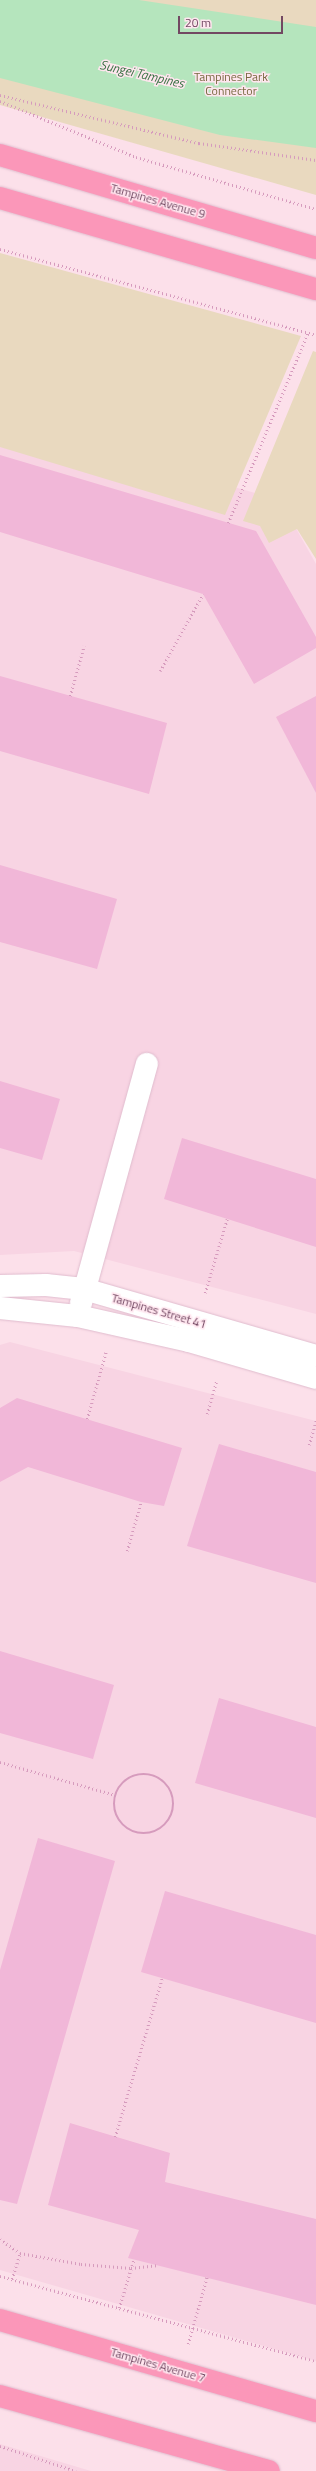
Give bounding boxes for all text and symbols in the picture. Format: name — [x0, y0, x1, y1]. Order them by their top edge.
scale bar — [180, 8, 285, 34]
text: 20 m — [185, 13, 211, 32]
water label: Sungei Tampines — [98, 57, 186, 91]
park label: Tampines Park Connector — [194, 70, 268, 98]
street label: Tampines Avenue 9 — [109, 181, 207, 221]
street label: Tampines Street 41 — [110, 1291, 208, 1331]
street label: Tampines Avenue 7 — [109, 2345, 207, 2385]

